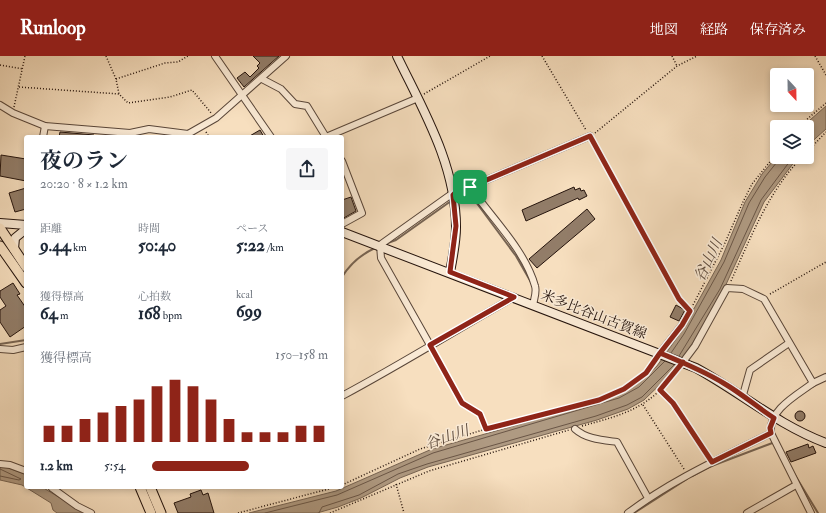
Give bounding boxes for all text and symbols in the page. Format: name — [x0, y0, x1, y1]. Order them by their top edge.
text: Runloop — [20, 16, 86, 40]
text: 地図 — [650, 21, 678, 38]
text: 経路 — [700, 21, 728, 38]
text: 保存済み — [750, 21, 806, 38]
north arrow — [770, 68, 814, 112]
map controls — [770, 68, 814, 164]
button: layers — [770, 120, 814, 164]
text: 夜のラン — [40, 147, 128, 175]
button: share — [286, 148, 328, 190]
pin — [453, 170, 487, 204]
text: 20:20 · 8 × 1.2 km — [40, 176, 128, 192]
icon: arrive — [459, 176, 481, 198]
text: 距離 — [40, 222, 62, 235]
text: 時間 — [138, 222, 160, 235]
text: ペース — [236, 222, 268, 235]
water label: 谷山川 — [690, 234, 728, 285]
text: 9.44 — [40, 235, 71, 256]
text: 50:40 — [138, 235, 176, 256]
text: 5:22 — [236, 235, 265, 256]
text: km — [71, 241, 87, 254]
text: /km — [265, 241, 284, 254]
street label: 米多比谷山古賀線 — [538, 286, 649, 342]
text: kcal — [236, 288, 253, 301]
text: 獲得標高 — [40, 290, 84, 303]
text: 心拍数 — [138, 290, 171, 303]
text: 699 — [236, 301, 262, 322]
text: 64 — [40, 303, 58, 324]
text: 168 — [138, 303, 161, 324]
text: m — [58, 309, 69, 322]
text: bpm — [161, 309, 182, 322]
text: 150–158 m — [275, 347, 328, 363]
text: 獲得標高 — [40, 350, 92, 366]
water label: 谷山川 — [423, 421, 473, 454]
text: 1.2 km — [40, 458, 73, 474]
text: 5:54 — [104, 458, 125, 474]

